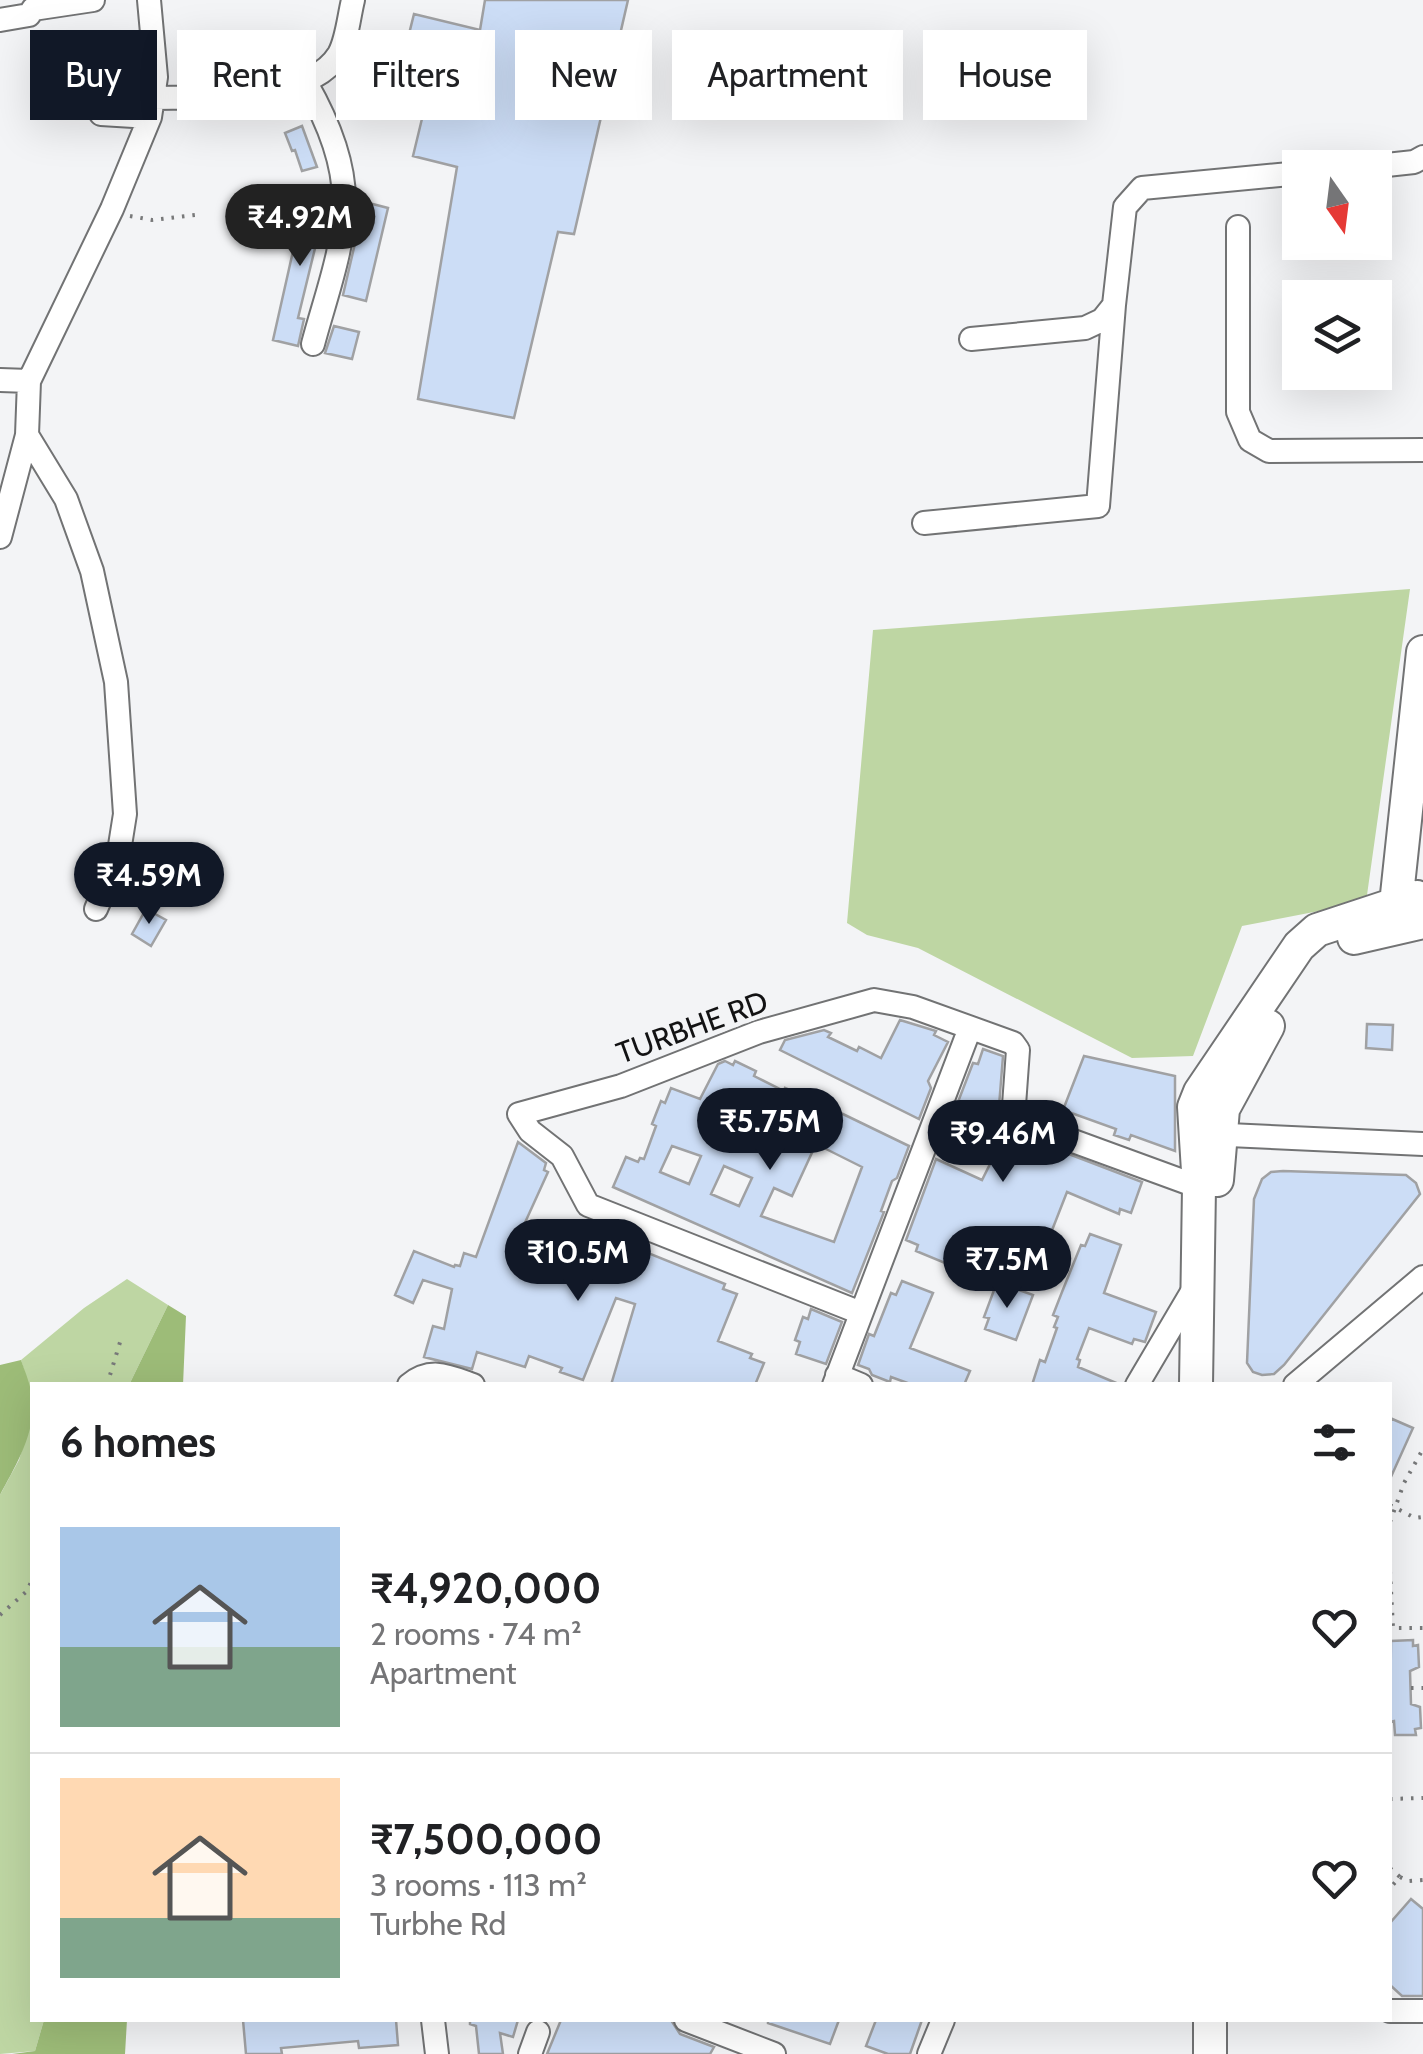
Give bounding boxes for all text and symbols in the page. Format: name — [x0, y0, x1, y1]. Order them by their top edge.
chip: Buy — [30, 30, 157, 120]
chip: Rent — [177, 30, 316, 120]
chip: Filters — [336, 30, 495, 120]
chip: New — [515, 30, 652, 120]
chip: Apartment — [672, 30, 903, 120]
chip: House — [923, 30, 1087, 120]
north arrow — [1282, 150, 1392, 260]
map controls — [1282, 150, 1392, 390]
pin: ₹4.92M — [219, 184, 381, 269]
text: ₹4.92M — [247, 197, 353, 236]
button: layers — [1282, 280, 1392, 390]
pin: ₹4.59M — [68, 842, 230, 927]
text: ₹4.59M — [96, 855, 202, 894]
street label: TURBHE RD — [611, 983, 773, 1071]
pin: ₹5.75M — [689, 1088, 851, 1173]
pin: ₹9.46M — [922, 1100, 1084, 1185]
text: ₹5.75M — [719, 1101, 821, 1140]
text: ₹9.46M — [950, 1113, 1056, 1152]
pin: ₹10.5M — [497, 1219, 659, 1304]
pin: ₹7.5M — [937, 1226, 1077, 1311]
text: ₹10.5M — [527, 1232, 629, 1271]
text: ₹7.5M — [965, 1239, 1049, 1278]
icon: filters — [1307, 1415, 1362, 1470]
text: 6 homes — [60, 1416, 216, 1468]
text: ₹4,920,000 — [370, 1562, 601, 1614]
icon: home — [140, 1567, 260, 1687]
icon: heart — [1307, 1600, 1362, 1655]
text: 2 rooms · 74 m² — [370, 1614, 582, 1653]
text: Apartment — [370, 1653, 517, 1692]
text: ₹7,500,000 — [370, 1813, 602, 1865]
icon: home — [140, 1818, 260, 1938]
icon: heart — [1307, 1851, 1362, 1906]
text: 3 rooms · 113 m² — [370, 1865, 587, 1904]
text: Turbhe Rd — [370, 1904, 506, 1943]

